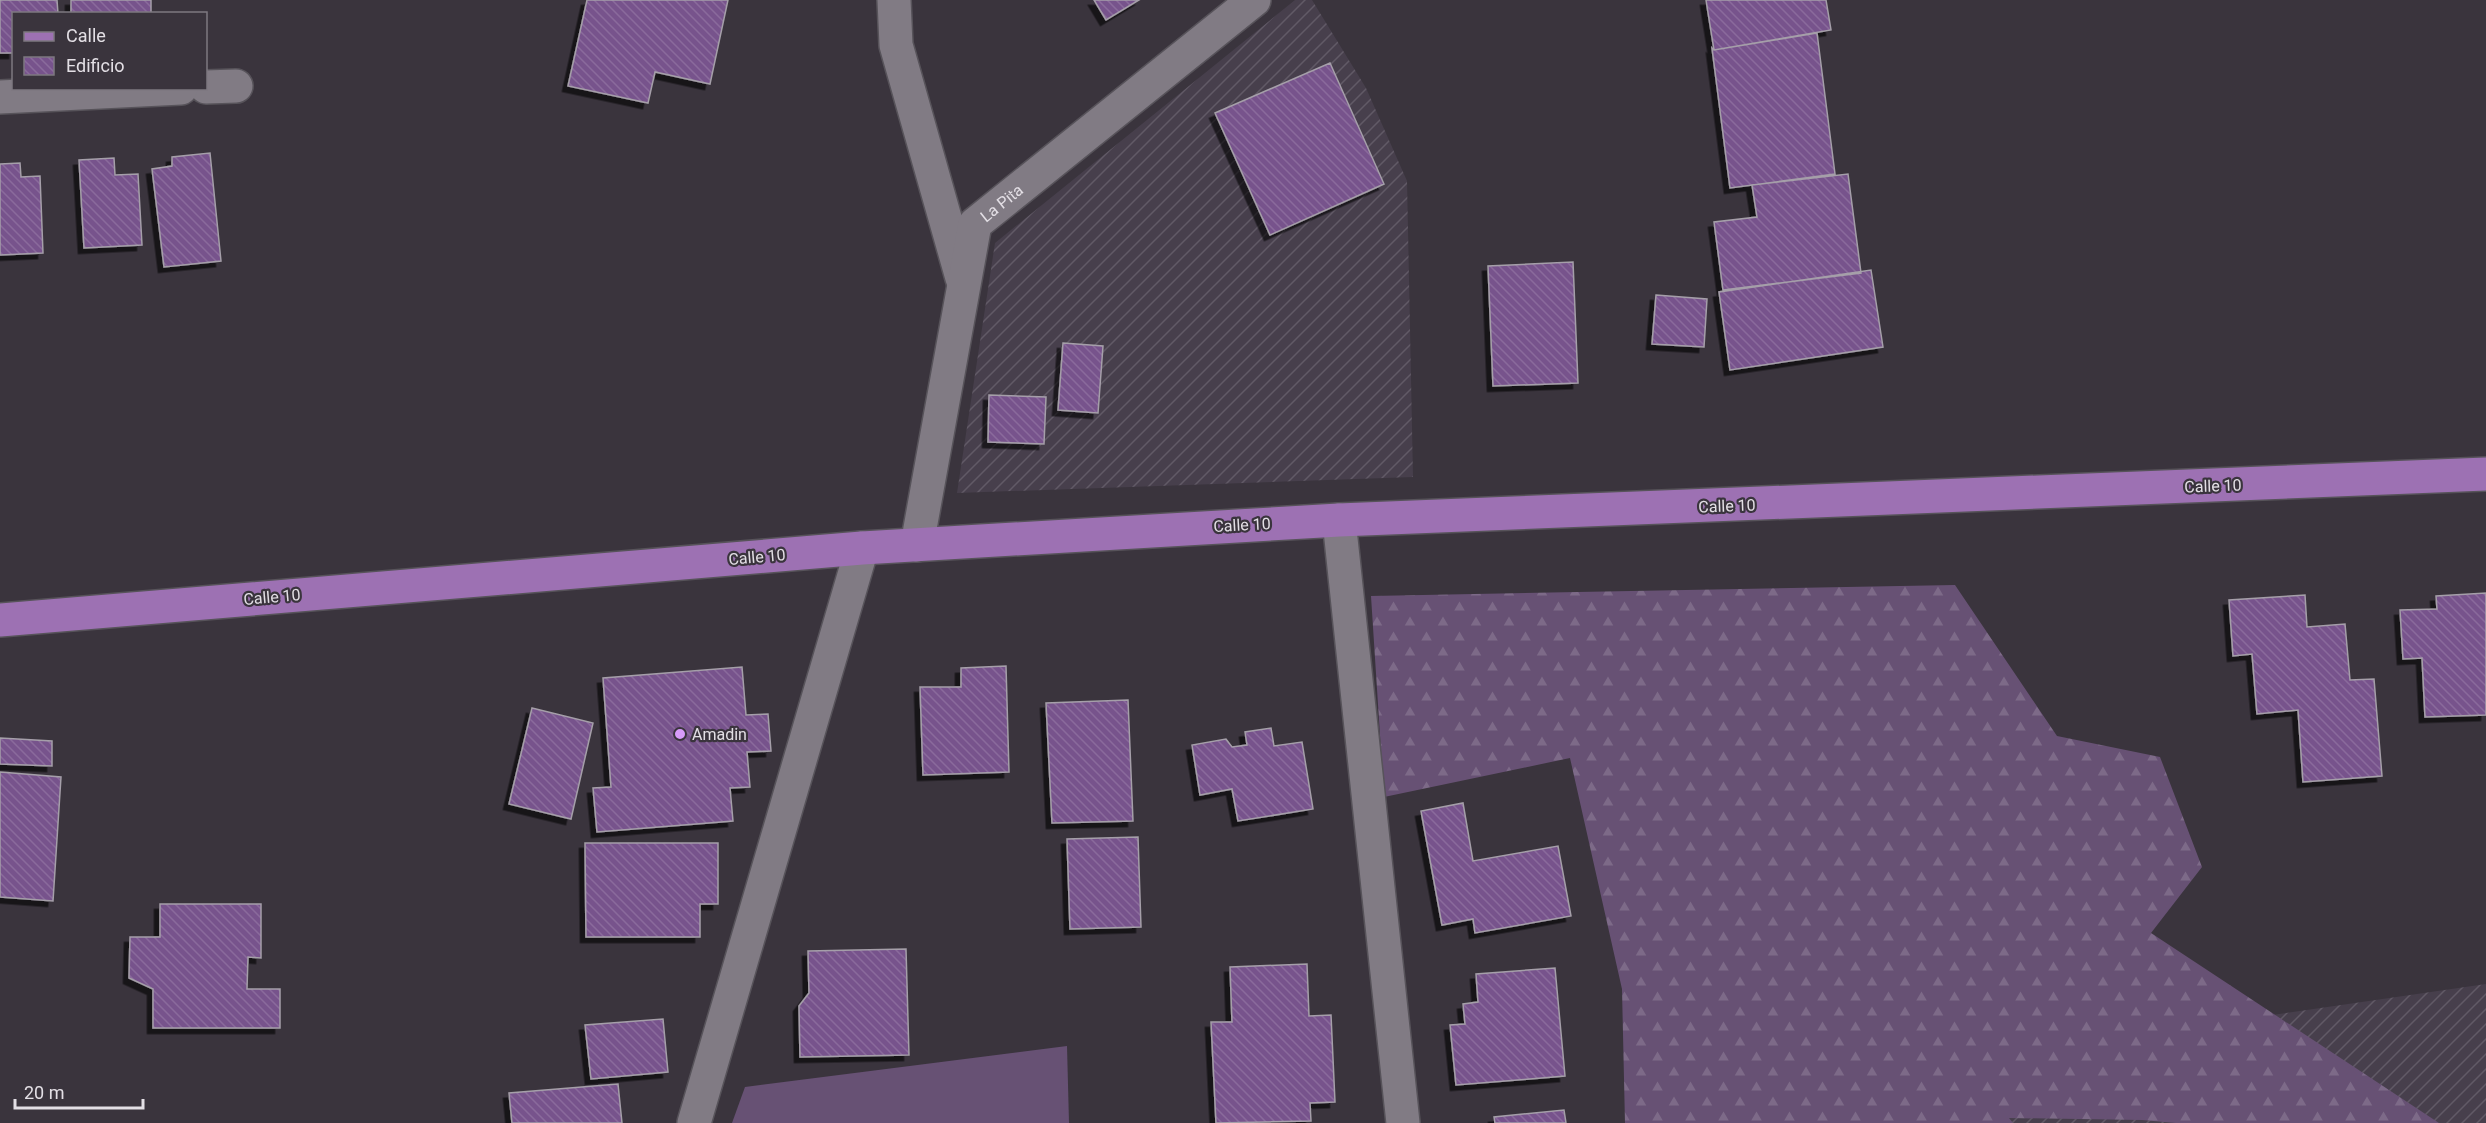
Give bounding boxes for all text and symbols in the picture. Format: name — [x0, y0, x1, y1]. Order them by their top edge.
legend — [12, 12, 207, 90]
text: Calle — [66, 25, 106, 46]
text: Edificio — [66, 55, 125, 76]
street label: La Pita — [976, 180, 1026, 226]
street label: Calle 10 — [2184, 476, 2242, 496]
street label: Calle 10 — [1698, 496, 1756, 516]
street label: Calle 10 — [1213, 514, 1271, 536]
street label: Calle 10 — [728, 545, 786, 569]
street label: Calle 10 — [243, 585, 301, 609]
place label: Amadin — [692, 725, 747, 744]
marker: Amadin — [673, 727, 687, 741]
scale bar — [15, 1072, 142, 1110]
text: 20 m — [24, 1082, 64, 1103]

